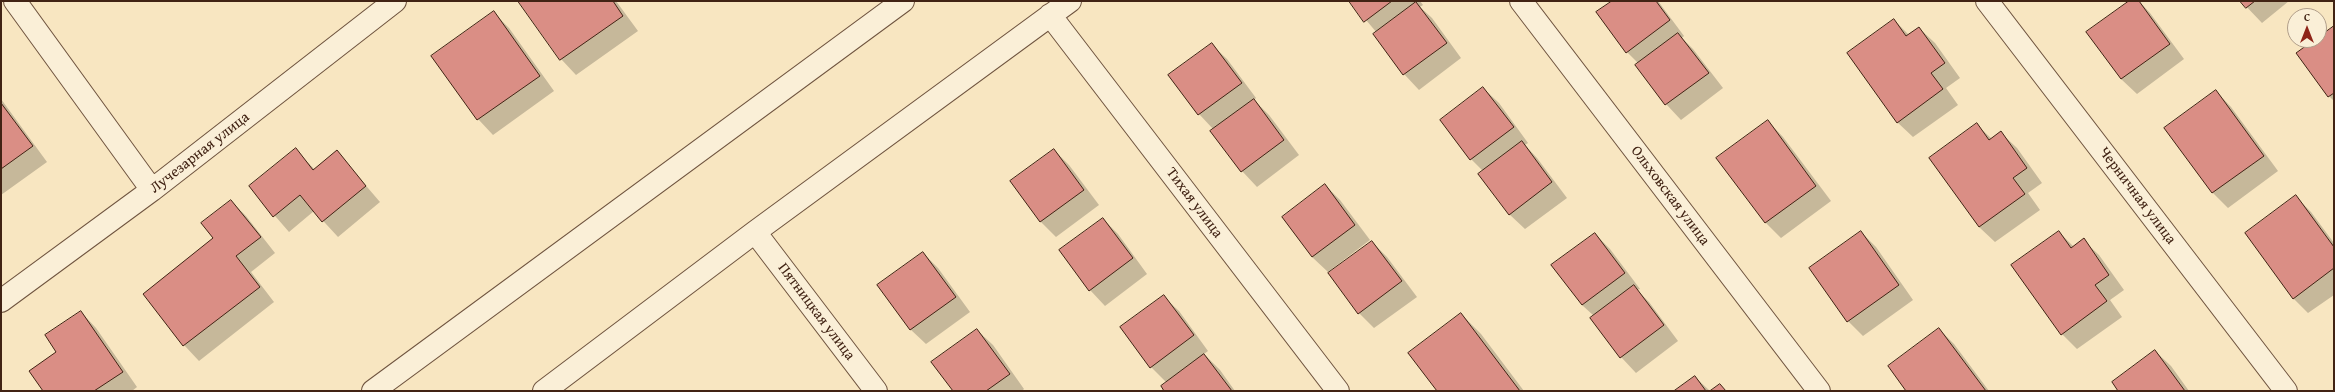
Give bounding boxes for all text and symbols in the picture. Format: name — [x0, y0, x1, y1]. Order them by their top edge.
north arrow — [2287, 8, 2327, 48]
text: С — [2304, 9, 2310, 25]
street label: Лучезарная улица — [147, 109, 253, 197]
street label: Ольховская улица — [1627, 143, 1713, 249]
street label: Черничная улица — [2095, 144, 2179, 248]
street label: Тихая улица — [1162, 164, 1226, 242]
street label: Пятницкая улица — [774, 260, 858, 364]

